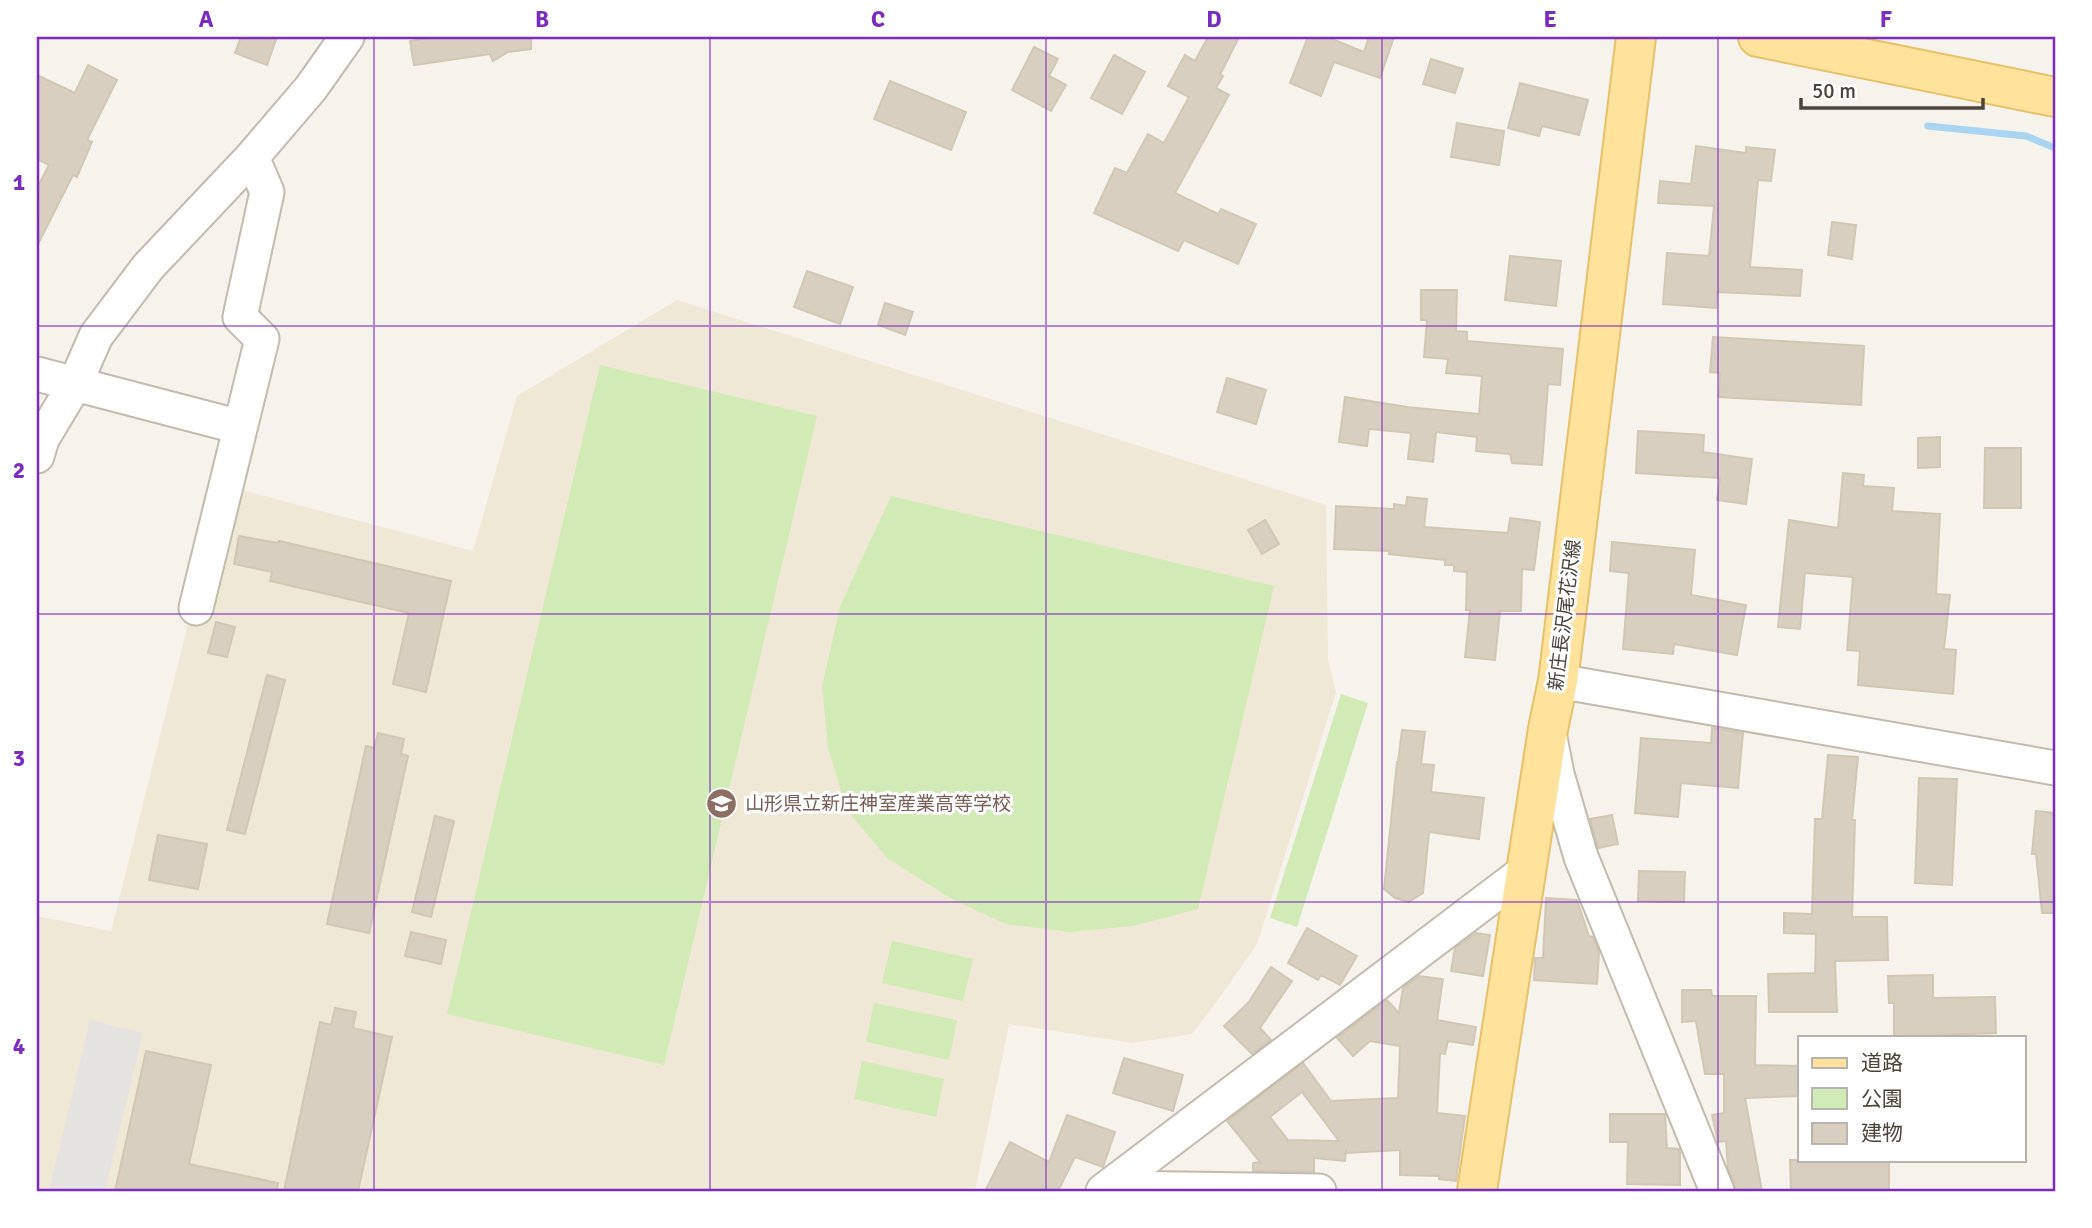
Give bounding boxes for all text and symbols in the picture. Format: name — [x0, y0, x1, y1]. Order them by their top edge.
text: A — [199, 5, 214, 34]
text: B — [535, 5, 549, 34]
text: C — [871, 5, 885, 34]
text: D — [1206, 5, 1222, 34]
text: E — [1543, 5, 1557, 34]
text: F — [1880, 5, 1892, 34]
scale bar — [1801, 66, 1983, 110]
text: 50 m — [1812, 78, 1856, 104]
text: 1 — [13, 168, 25, 197]
text: 2 — [13, 456, 25, 485]
street label: 新庄長沢尾花沢線 — [1544, 538, 1586, 692]
text: 3 — [13, 744, 25, 773]
school or university icon: 山形県立新庄神室産業高等学校 — [705, 787, 739, 821]
place label: 山形県立新庄神室産業高等学校 — [745, 792, 1011, 816]
text: 4 — [13, 1032, 25, 1061]
legend — [1798, 1036, 2025, 1162]
text: 道路 — [1861, 1050, 1903, 1076]
text: 公園 — [1861, 1086, 1903, 1112]
text: 建物 — [1861, 1120, 1903, 1146]

